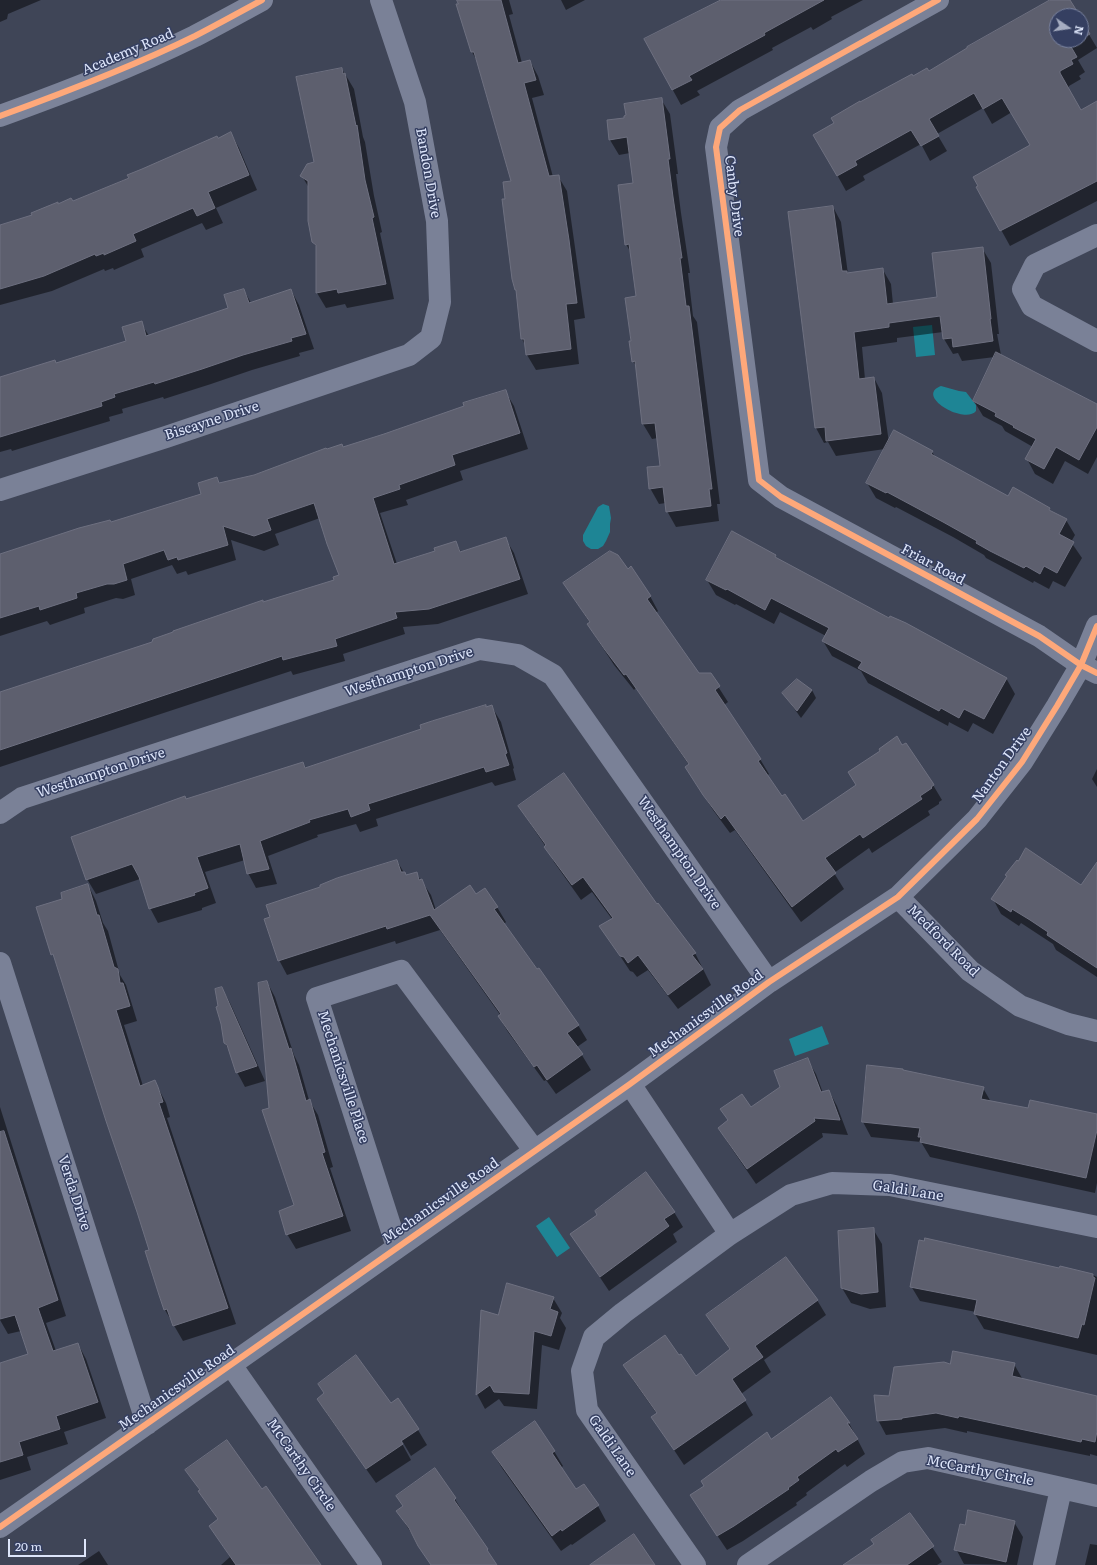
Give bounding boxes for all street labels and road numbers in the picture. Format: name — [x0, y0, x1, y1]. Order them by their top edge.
street label: Academy Road — [80, 25, 176, 79]
street label: Bandon Drive — [412, 127, 444, 219]
street label: Canby Drive — [721, 154, 747, 238]
street label: Biscayne Drive — [163, 398, 261, 444]
street label: Friar Road — [898, 541, 968, 589]
street label: Westhampton Drive — [343, 643, 475, 701]
street label: Nanton Drive — [969, 724, 1035, 806]
street label: Westhampton Drive — [35, 744, 167, 802]
street label: Westhampton Drive — [634, 793, 724, 913]
street label: Medford Road — [904, 902, 982, 980]
street label: Mechanicsville Road — [645, 967, 767, 1061]
street label: Mechanicsville Place — [314, 1008, 372, 1146]
street label: Verda Drive — [54, 1153, 94, 1233]
street label: Mechanicsville Road — [380, 1155, 502, 1247]
street label: Galdi Lane — [871, 1177, 945, 1205]
street label: Mechanicsville Road — [116, 1342, 238, 1434]
street label: Galdi Lane — [585, 1412, 639, 1480]
street label: McCarthy Circle — [263, 1416, 339, 1514]
street label: McCarthy Circle — [925, 1452, 1035, 1490]

